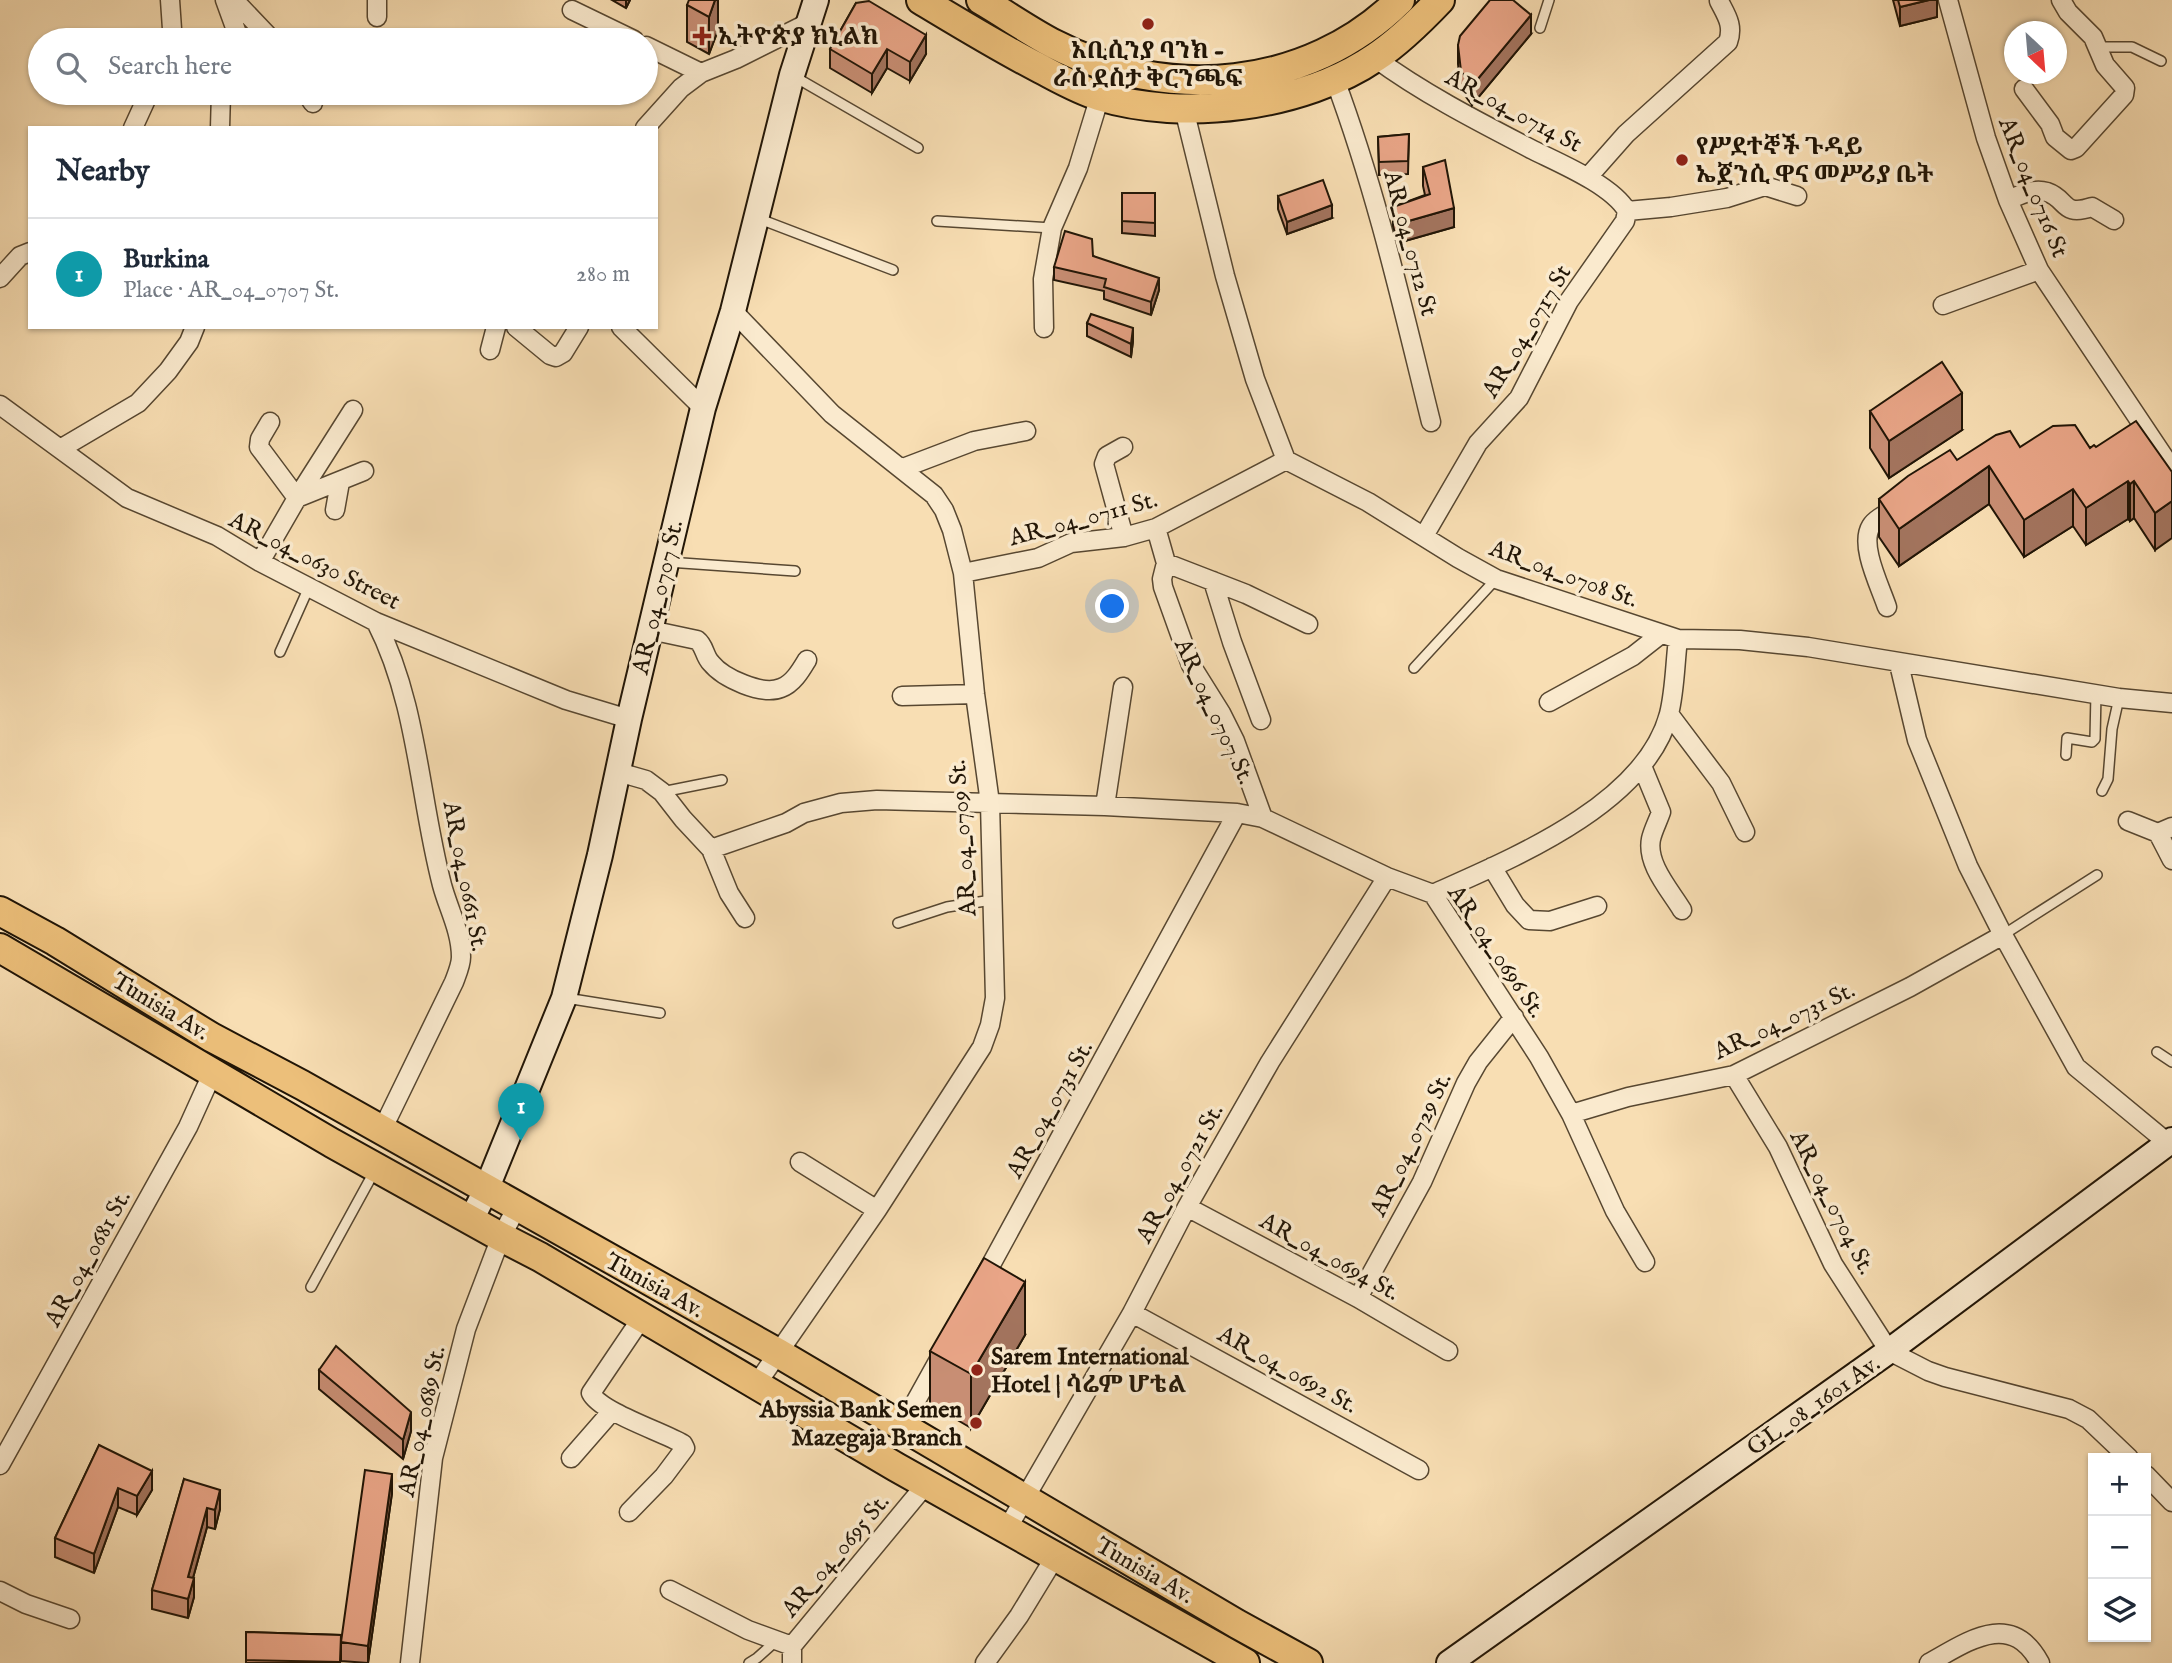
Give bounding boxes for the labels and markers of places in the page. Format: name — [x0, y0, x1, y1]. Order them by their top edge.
marker: አቢሲንያ ባንክ - ራስ ደስታ ቅርንጫፍ — [1140, 16, 1156, 32]
place label: ኢትዮጵያ ክኒልክ — [718, 22, 879, 53]
marker: ኢትዮጵያ ክኒልክ — [692, 26, 712, 46]
place label: አቢሲንያ ባንክ - ራስ ደስታ ቅርንጫፍ — [1053, 36, 1243, 95]
place label: የሥደተኞች ጉዳይ ኤጀንሲ ዋና መሥሪያ ቤት — [1696, 132, 1934, 191]
marker: የሥደተኞች ጉዳይ ኤጀንሲ ዋና መሥሪያ ቤት — [1674, 152, 1690, 168]
pin: 1 — [498, 1083, 544, 1141]
place label: Sarem International Hotel | ሳሬም ሆቴል — [991, 1342, 1189, 1401]
marker: Sarem International Hotel | ሳሬም ሆቴል — [969, 1362, 985, 1378]
place label: Abyssia Bank Semen Mazegaja Branch — [759, 1395, 962, 1454]
marker: Abyssia Bank Semen Mazegaja Branch — [968, 1415, 984, 1431]

